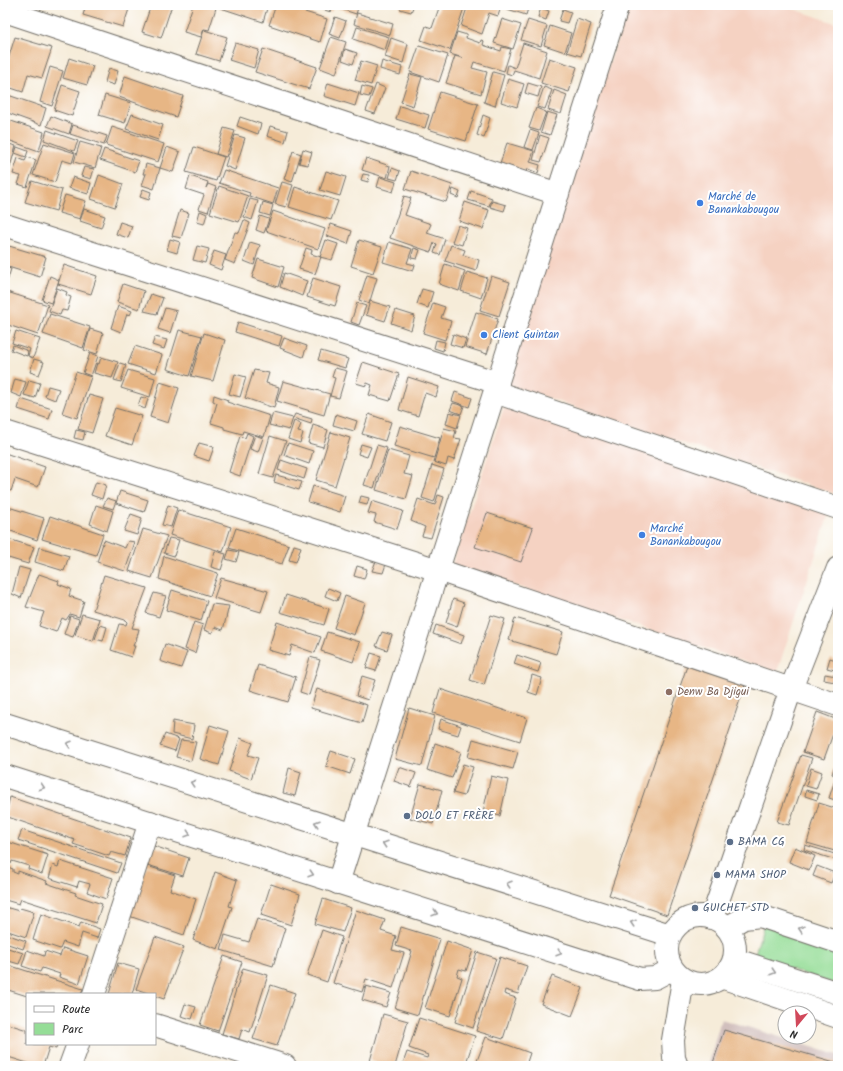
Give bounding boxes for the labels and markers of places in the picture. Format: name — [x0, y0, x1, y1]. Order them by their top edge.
place label: Marché de Banankabougou — [708, 188, 780, 219]
marker: Marché de Banankabougou — [695, 198, 705, 208]
place label: Client Guintan — [492, 326, 559, 344]
marker: Client Guintan — [479, 330, 489, 340]
place label: Marché Banankabougou — [650, 520, 722, 551]
marker: Marché Banankabougou — [637, 530, 647, 540]
place label: Denw Ba Djigui — [677, 683, 749, 701]
marker: Denw Ba Djigui — [664, 687, 674, 697]
place label: DOLO ET FRÈRE — [415, 807, 495, 825]
marker: DOLO ET FRÈRE — [402, 811, 412, 821]
place label: BAMA CG — [738, 833, 785, 851]
marker: BAMA CG — [725, 837, 735, 847]
place label: MAMA SHOP — [725, 866, 787, 884]
marker: MAMA SHOP — [712, 870, 722, 880]
place label: GUICHET STD — [703, 899, 769, 917]
marker: GUICHET STD — [690, 903, 700, 913]

